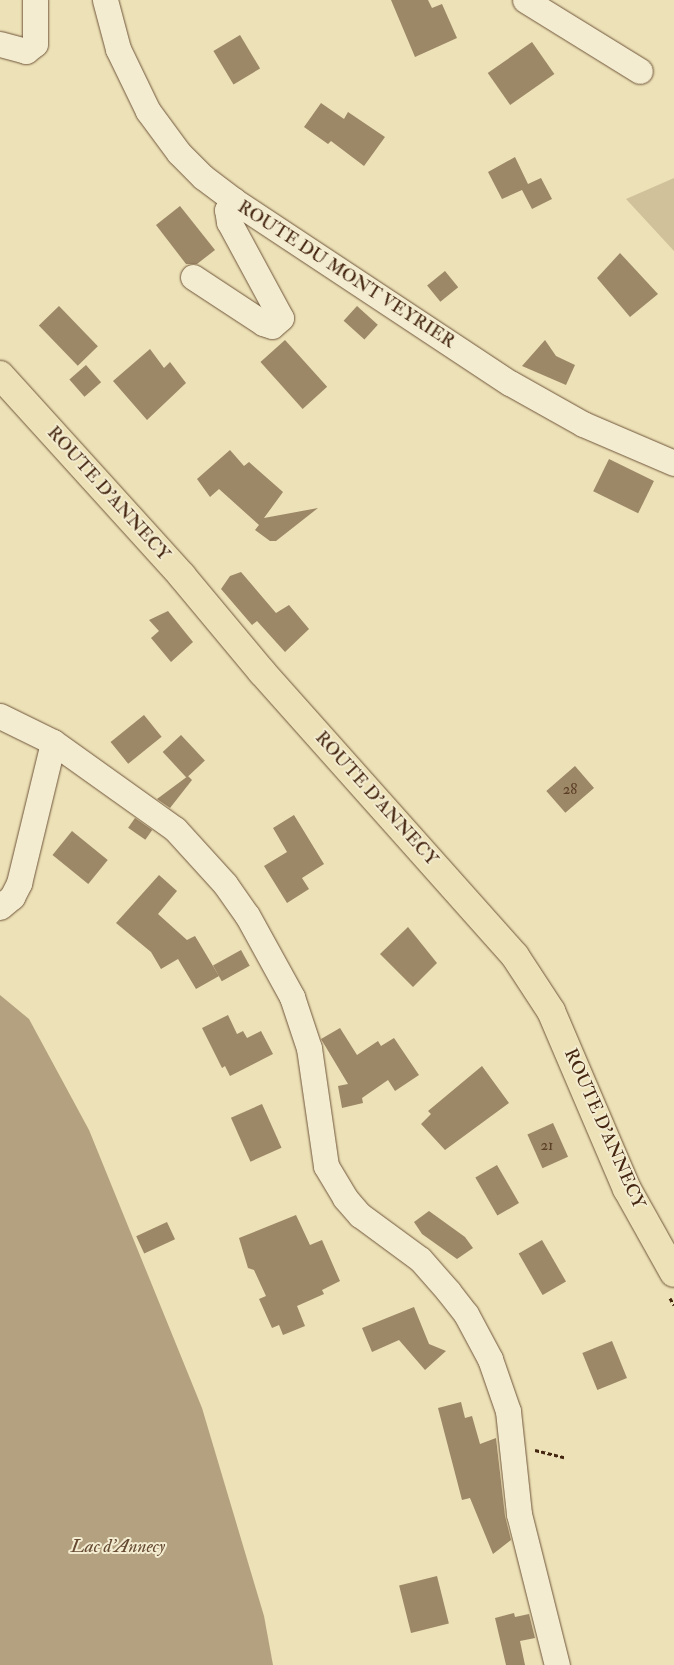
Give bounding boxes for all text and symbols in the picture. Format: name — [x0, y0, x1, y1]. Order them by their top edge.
street label: ROUTE DU MONT VEYRIER — [233, 197, 459, 353]
street label: ROUTE D'ANNECY — [42, 422, 174, 566]
street label: ROUTE D'ANNECY — [310, 727, 442, 871]
house number: 28 — [563, 781, 577, 799]
street label: ROUTE D'ANNECY — [559, 1046, 649, 1212]
house number: 21 — [541, 1137, 553, 1155]
water label: Lac d'Annecy — [71, 1536, 165, 1558]

